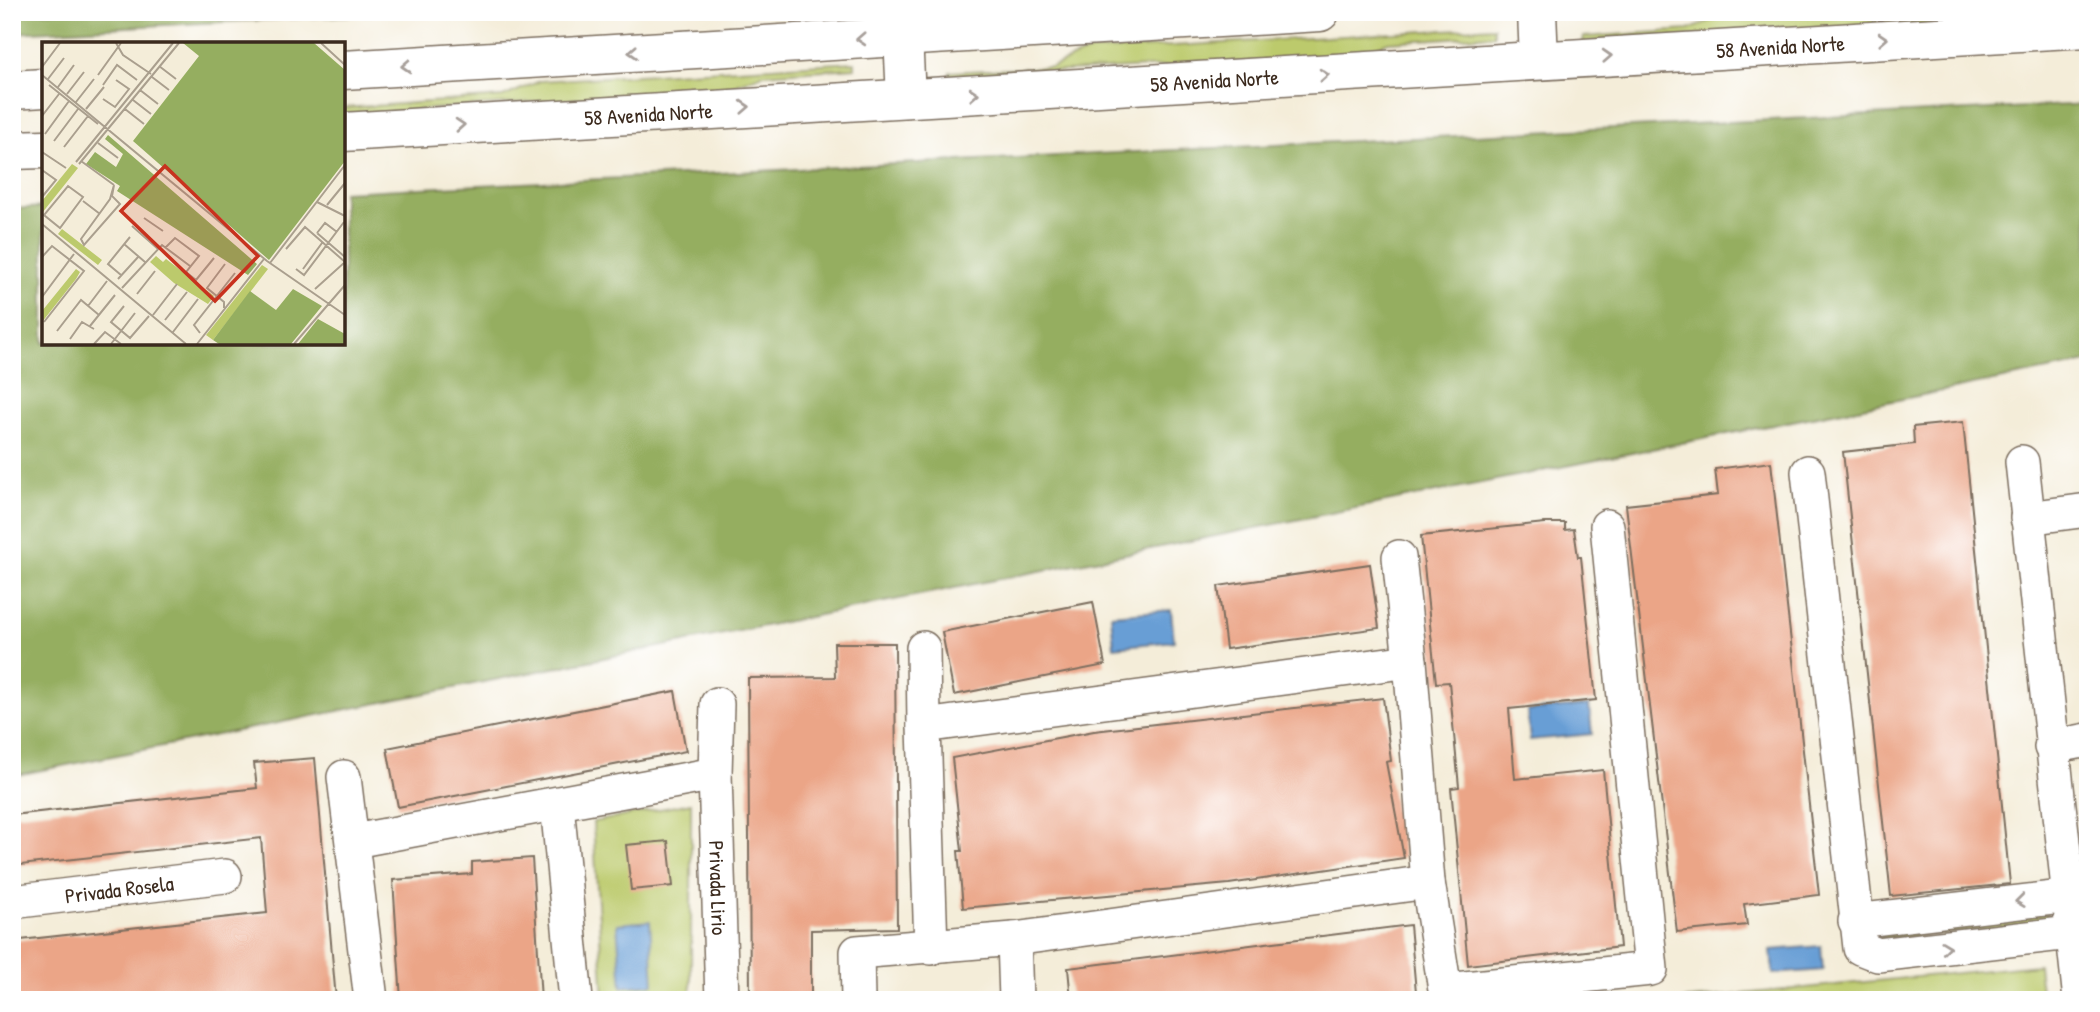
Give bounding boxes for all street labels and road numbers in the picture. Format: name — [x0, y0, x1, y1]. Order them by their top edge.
street label: 58 Avenida Norte — [1715, 28, 1846, 65]
street label: 58 Avenida Norte — [1149, 62, 1280, 98]
street label: 58 Avenida Norte — [583, 95, 714, 132]
street label: Privada Lirio — [703, 840, 734, 936]
street label: Privada Rosela — [63, 868, 175, 910]

